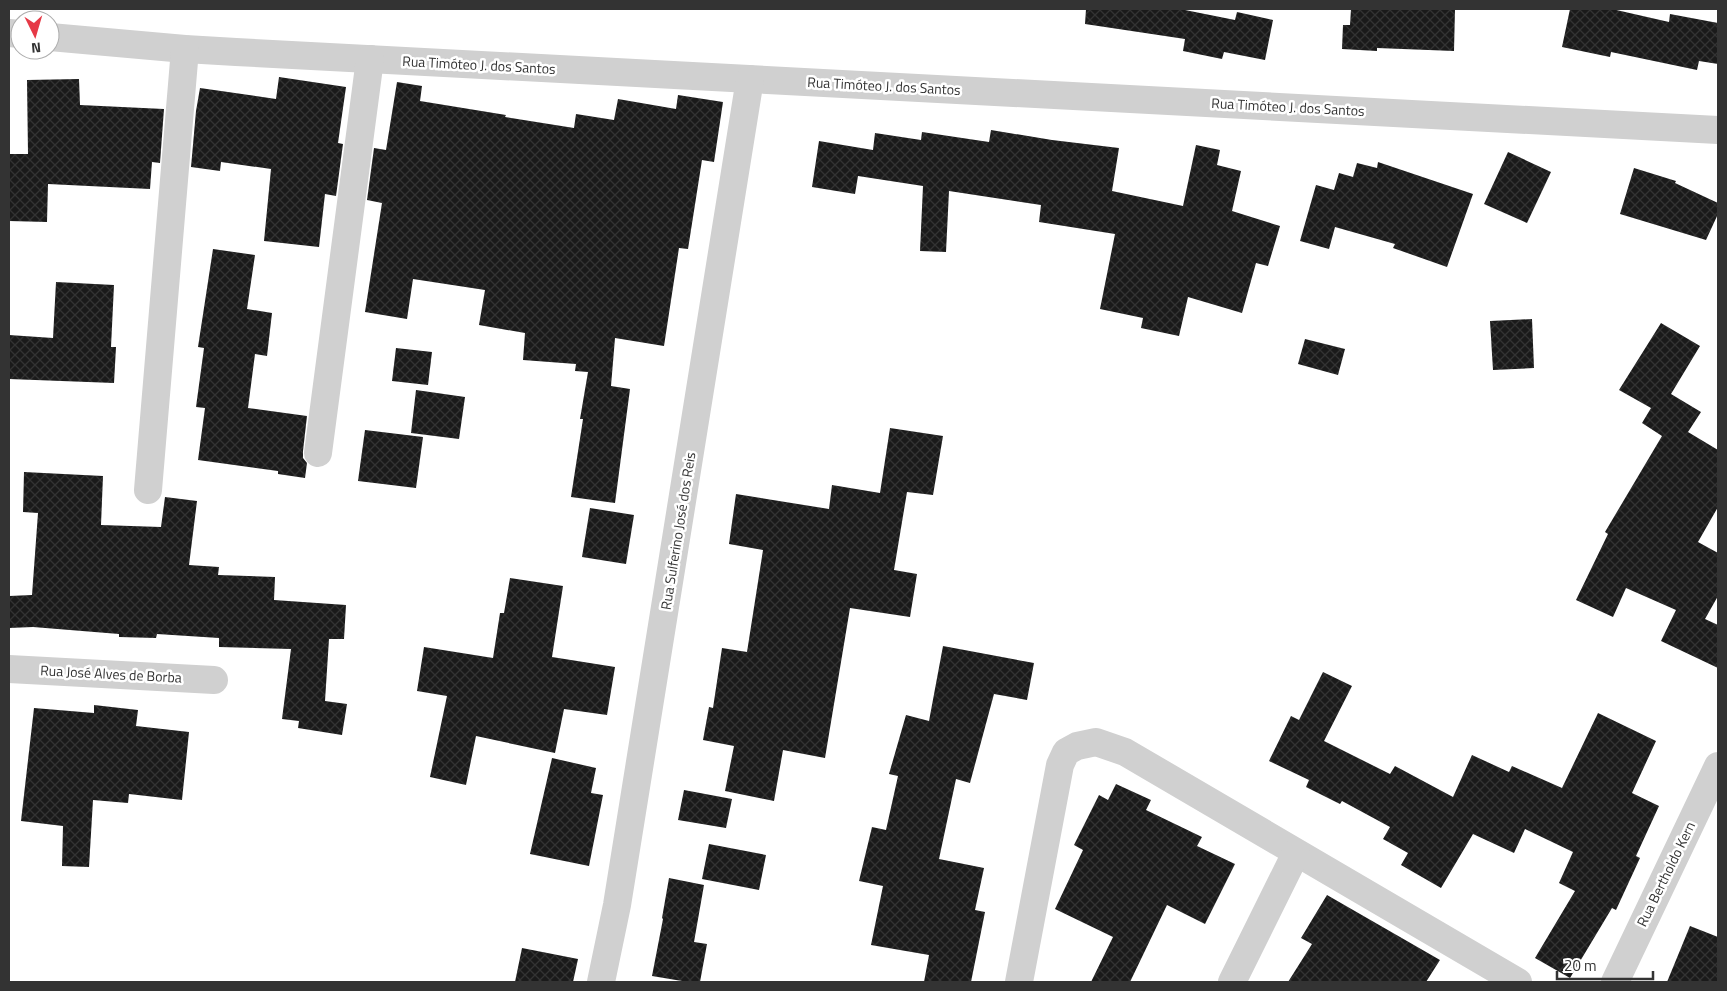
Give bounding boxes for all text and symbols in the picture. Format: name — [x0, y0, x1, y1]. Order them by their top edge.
north arrow — [10, 10, 60, 60]
text: N — [30, 38, 42, 59]
street label: Rua Timóteo J. dos Santos — [402, 50, 556, 79]
street label: Rua Timóteo J. dos Santos — [807, 71, 961, 100]
street label: Rua Timóteo J. dos Santos — [1211, 92, 1365, 121]
street label: Rua Sulferino José dos Reis — [655, 451, 700, 611]
street label: Rua José Alves de Borba — [40, 659, 182, 688]
street label: Rua Bertholdo Kern — [1631, 818, 1700, 930]
scale bar — [1557, 948, 1653, 980]
text: 20 m — [1564, 954, 1597, 977]

